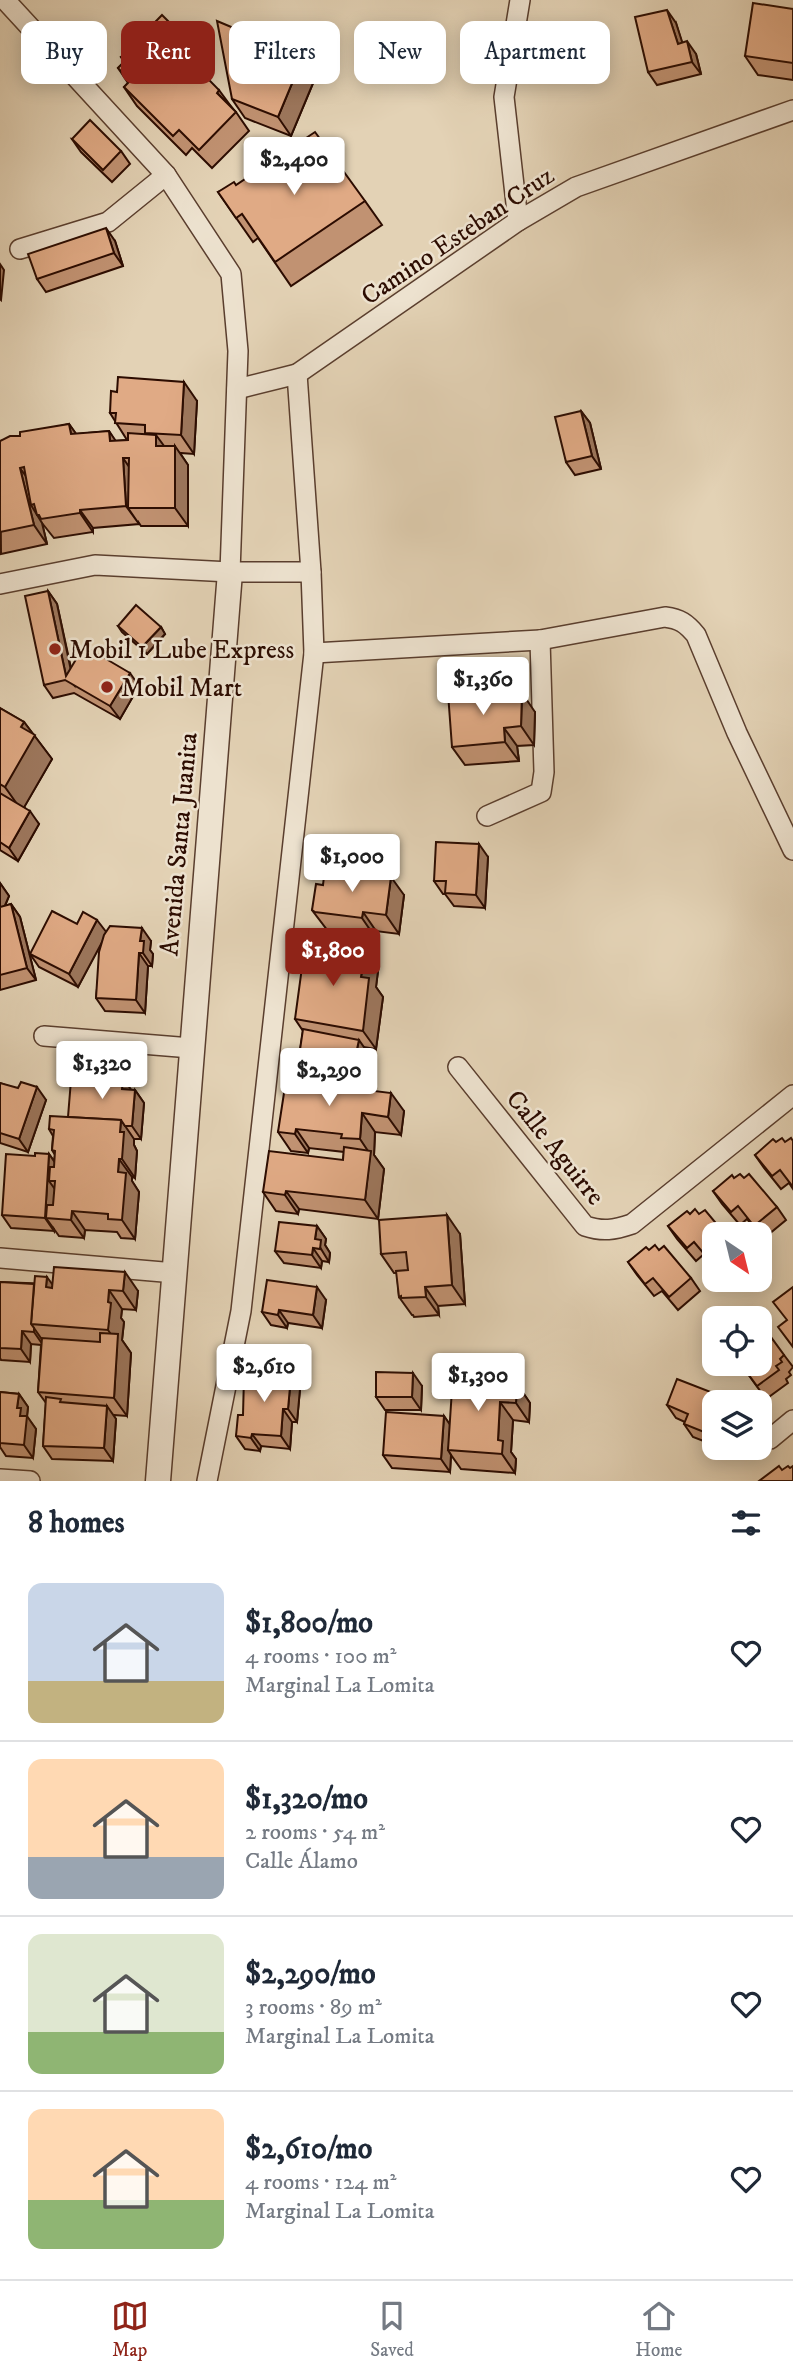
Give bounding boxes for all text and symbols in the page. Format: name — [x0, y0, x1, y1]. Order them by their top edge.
chip: Buy — [21, 21, 107, 84]
chip: Rent — [121, 21, 215, 84]
chip: Filters — [229, 21, 340, 84]
chip: New — [354, 21, 446, 84]
chip: Apartment — [460, 21, 610, 84]
pin: $2,400 — [237, 138, 351, 197]
text: $2,400 — [260, 145, 328, 174]
street label: Camino Esteban Cruz — [355, 160, 561, 313]
place label: Mobil 1 Lube Express — [69, 634, 294, 667]
marker: Mobil 1 Lube Express — [47, 641, 63, 657]
pin: $1,360 — [426, 658, 540, 717]
text: $1,360 — [453, 665, 513, 694]
place label: Mobil Mart — [121, 672, 242, 705]
marker: Mobil Mart — [99, 679, 115, 695]
street label: Avenida Santa Juanita — [153, 731, 206, 957]
pin: $1,000 — [295, 834, 409, 894]
text: $1,000 — [320, 842, 384, 871]
pin: $1,800 — [276, 928, 390, 988]
text: $1,800 — [301, 936, 365, 965]
pin: $1,320 — [45, 1042, 159, 1101]
pin: $2,290 — [272, 1048, 386, 1108]
text: $1,320 — [72, 1049, 132, 1078]
text: $2,290 — [296, 1056, 362, 1085]
street label: Calle Aguirre — [498, 1084, 611, 1212]
north arrow — [702, 1222, 772, 1292]
map controls — [702, 1222, 772, 1460]
button: locate — [702, 1306, 772, 1376]
pin: $2,610 — [207, 1344, 321, 1404]
text: $2,610 — [233, 1352, 295, 1381]
pin: $1,300 — [421, 1354, 535, 1413]
text: $1,300 — [448, 1361, 508, 1390]
button: layers — [702, 1390, 772, 1460]
icon: filters — [727, 1504, 765, 1542]
text: 8 homes — [28, 1505, 125, 1542]
text: $1,800/mo — [245, 1605, 373, 1642]
icon: home — [84, 1611, 168, 1695]
icon: heart — [727, 1634, 765, 1672]
text: 4 rooms · 100 m² — [245, 1642, 397, 1671]
text: Marginal La Lomita — [245, 1671, 434, 1700]
text: $1,320/mo — [245, 1781, 368, 1818]
icon: home — [84, 1787, 168, 1871]
icon: heart — [727, 1810, 765, 1848]
text: 2 rooms · 54 m² — [245, 1818, 385, 1847]
text: Calle Álamo — [245, 1847, 358, 1876]
text: $2,290/mo — [245, 1956, 376, 1993]
icon: home — [84, 1962, 168, 2046]
icon: heart — [727, 1985, 765, 2023]
text: 3 rooms · 89 m² — [245, 1993, 382, 2022]
text: Marginal La Lomita — [245, 2022, 434, 2051]
text: $2,610/mo — [245, 2131, 372, 2168]
icon: home — [84, 2137, 168, 2221]
icon: heart — [727, 2160, 765, 2198]
text: 4 rooms · 124 m² — [245, 2168, 396, 2197]
text: Marginal La Lomita — [245, 2197, 434, 2226]
tab: Map — [111, 2297, 149, 2362]
tab: Saved — [370, 2297, 414, 2362]
tab: Home — [635, 2297, 682, 2362]

